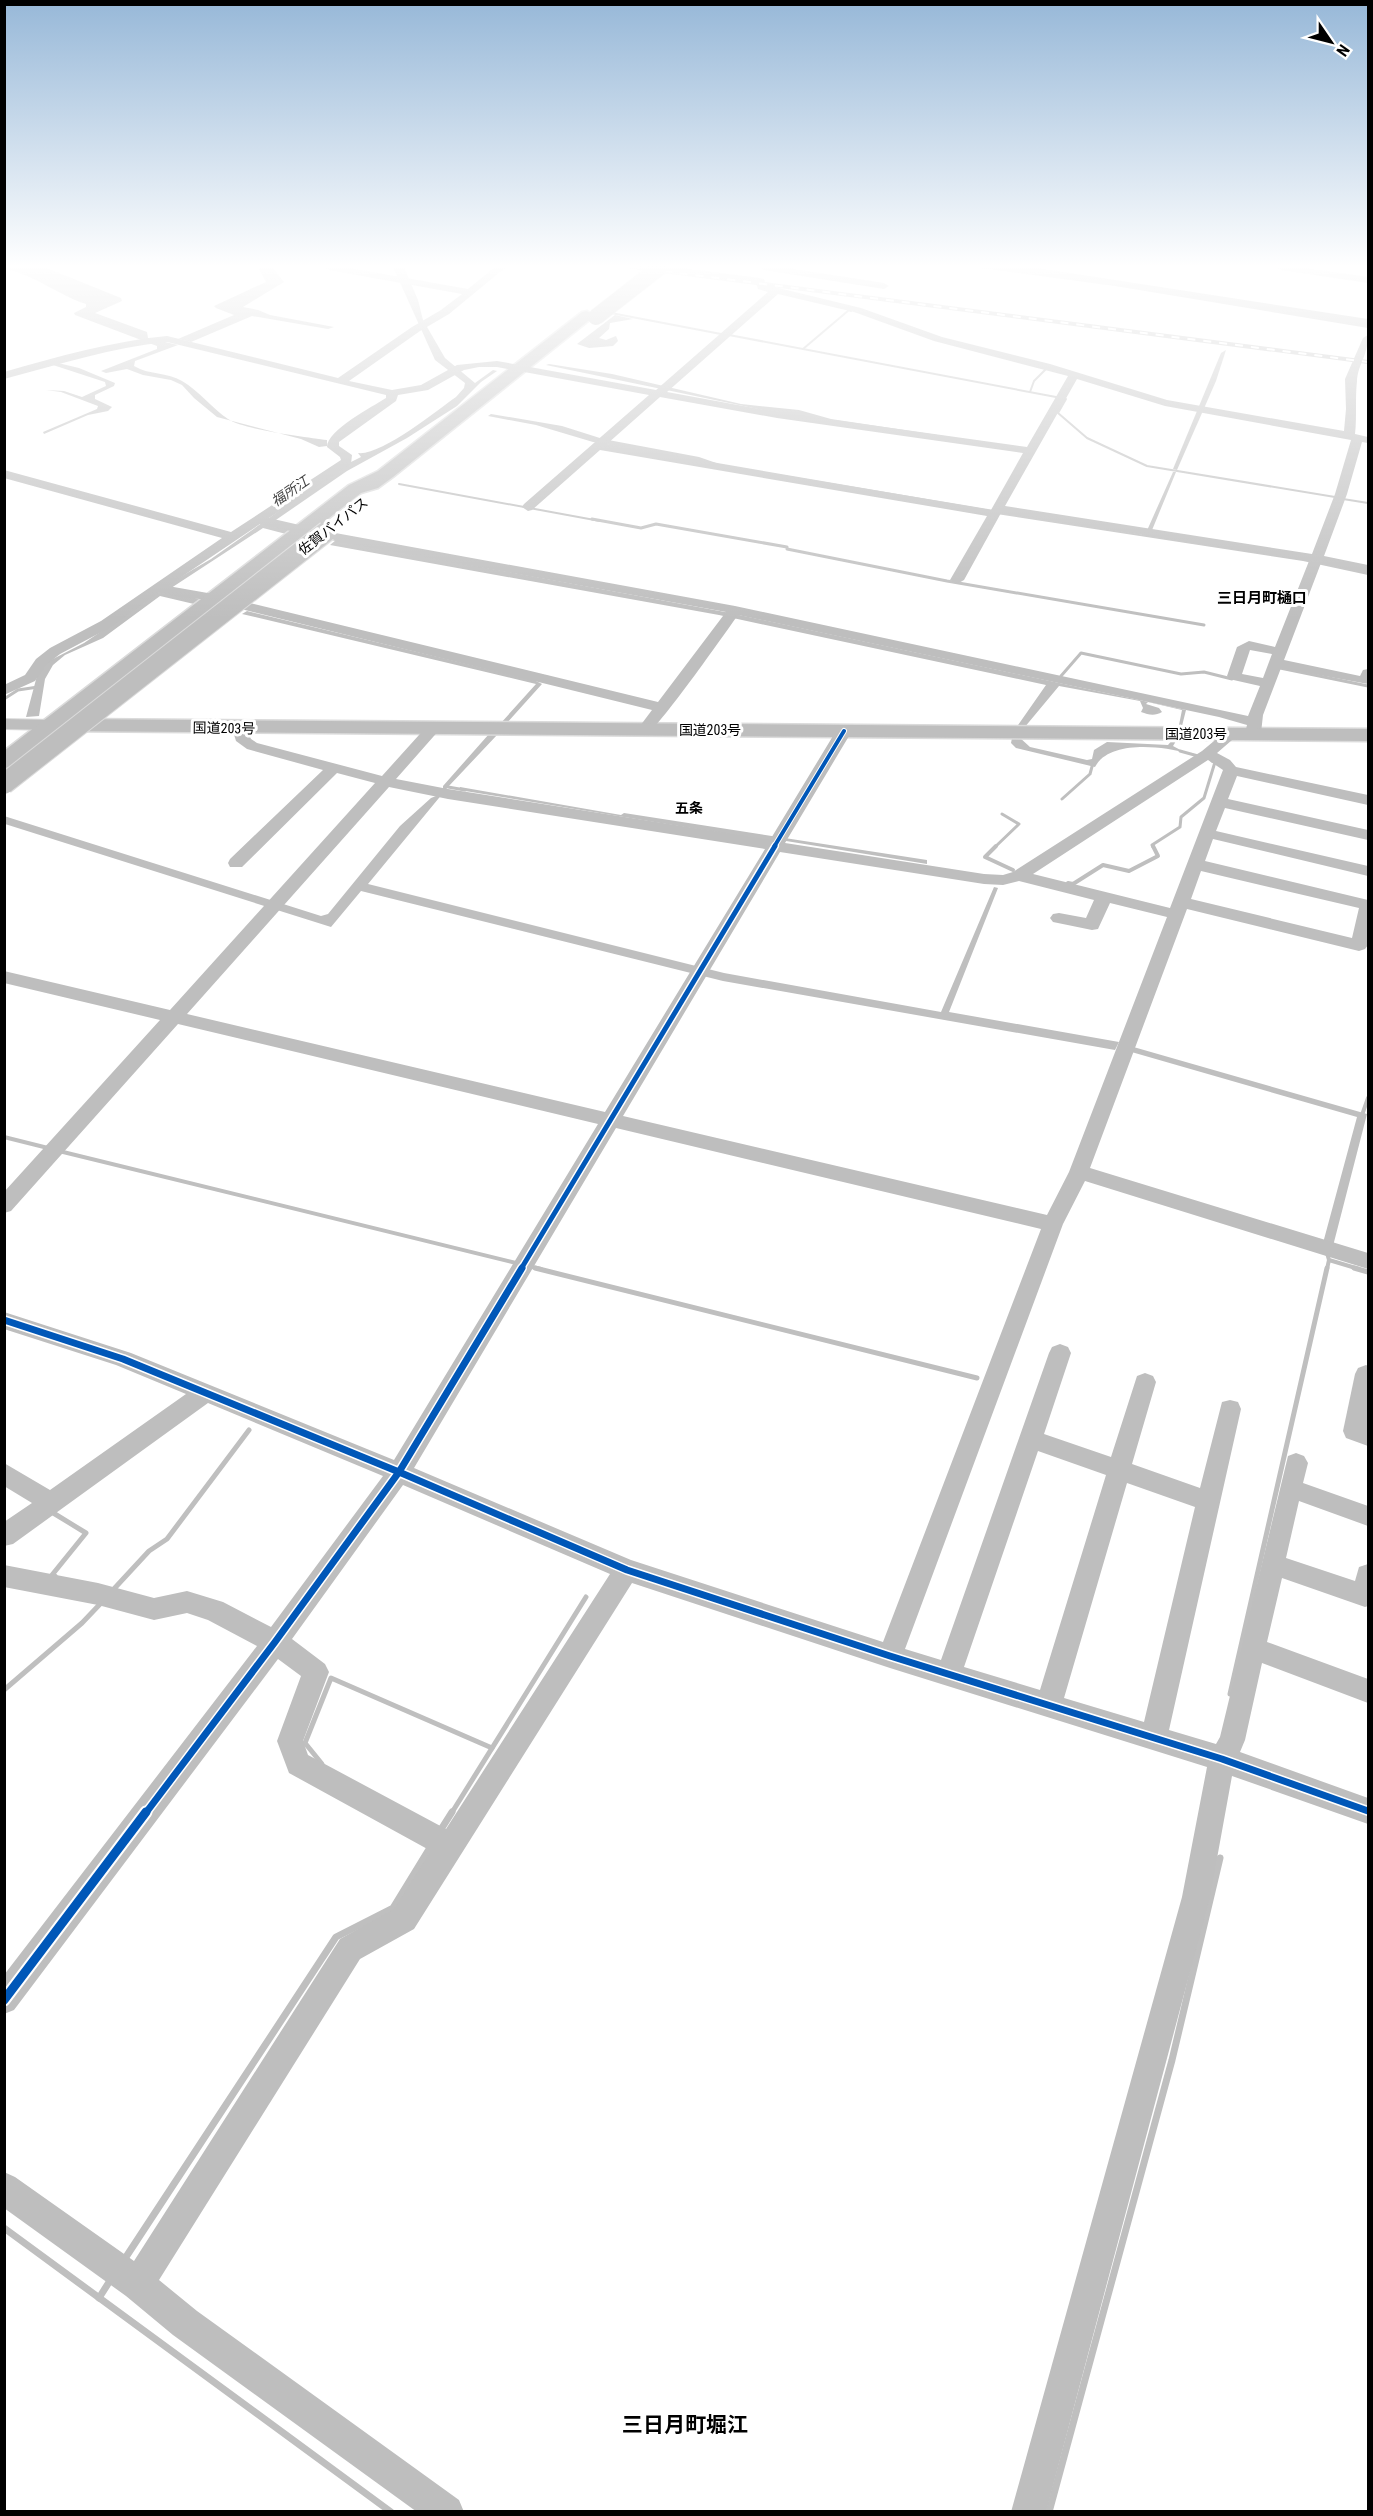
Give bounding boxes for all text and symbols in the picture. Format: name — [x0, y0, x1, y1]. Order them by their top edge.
north arrow — [1301, 12, 1361, 72]
text: N — [1332, 41, 1353, 60]
water label: 福所江 — [268, 472, 314, 509]
street label: 佐賀バイパス — [295, 494, 371, 558]
district label: 三日月町樋口 — [1217, 589, 1307, 607]
street label: 国道203号 — [192, 719, 256, 737]
street label: 国道203号 — [679, 722, 741, 738]
street label: 国道203号 — [1165, 726, 1227, 742]
district label: 五条 — [675, 800, 703, 816]
district label: 三日月町堀江 — [622, 2413, 748, 2437]

